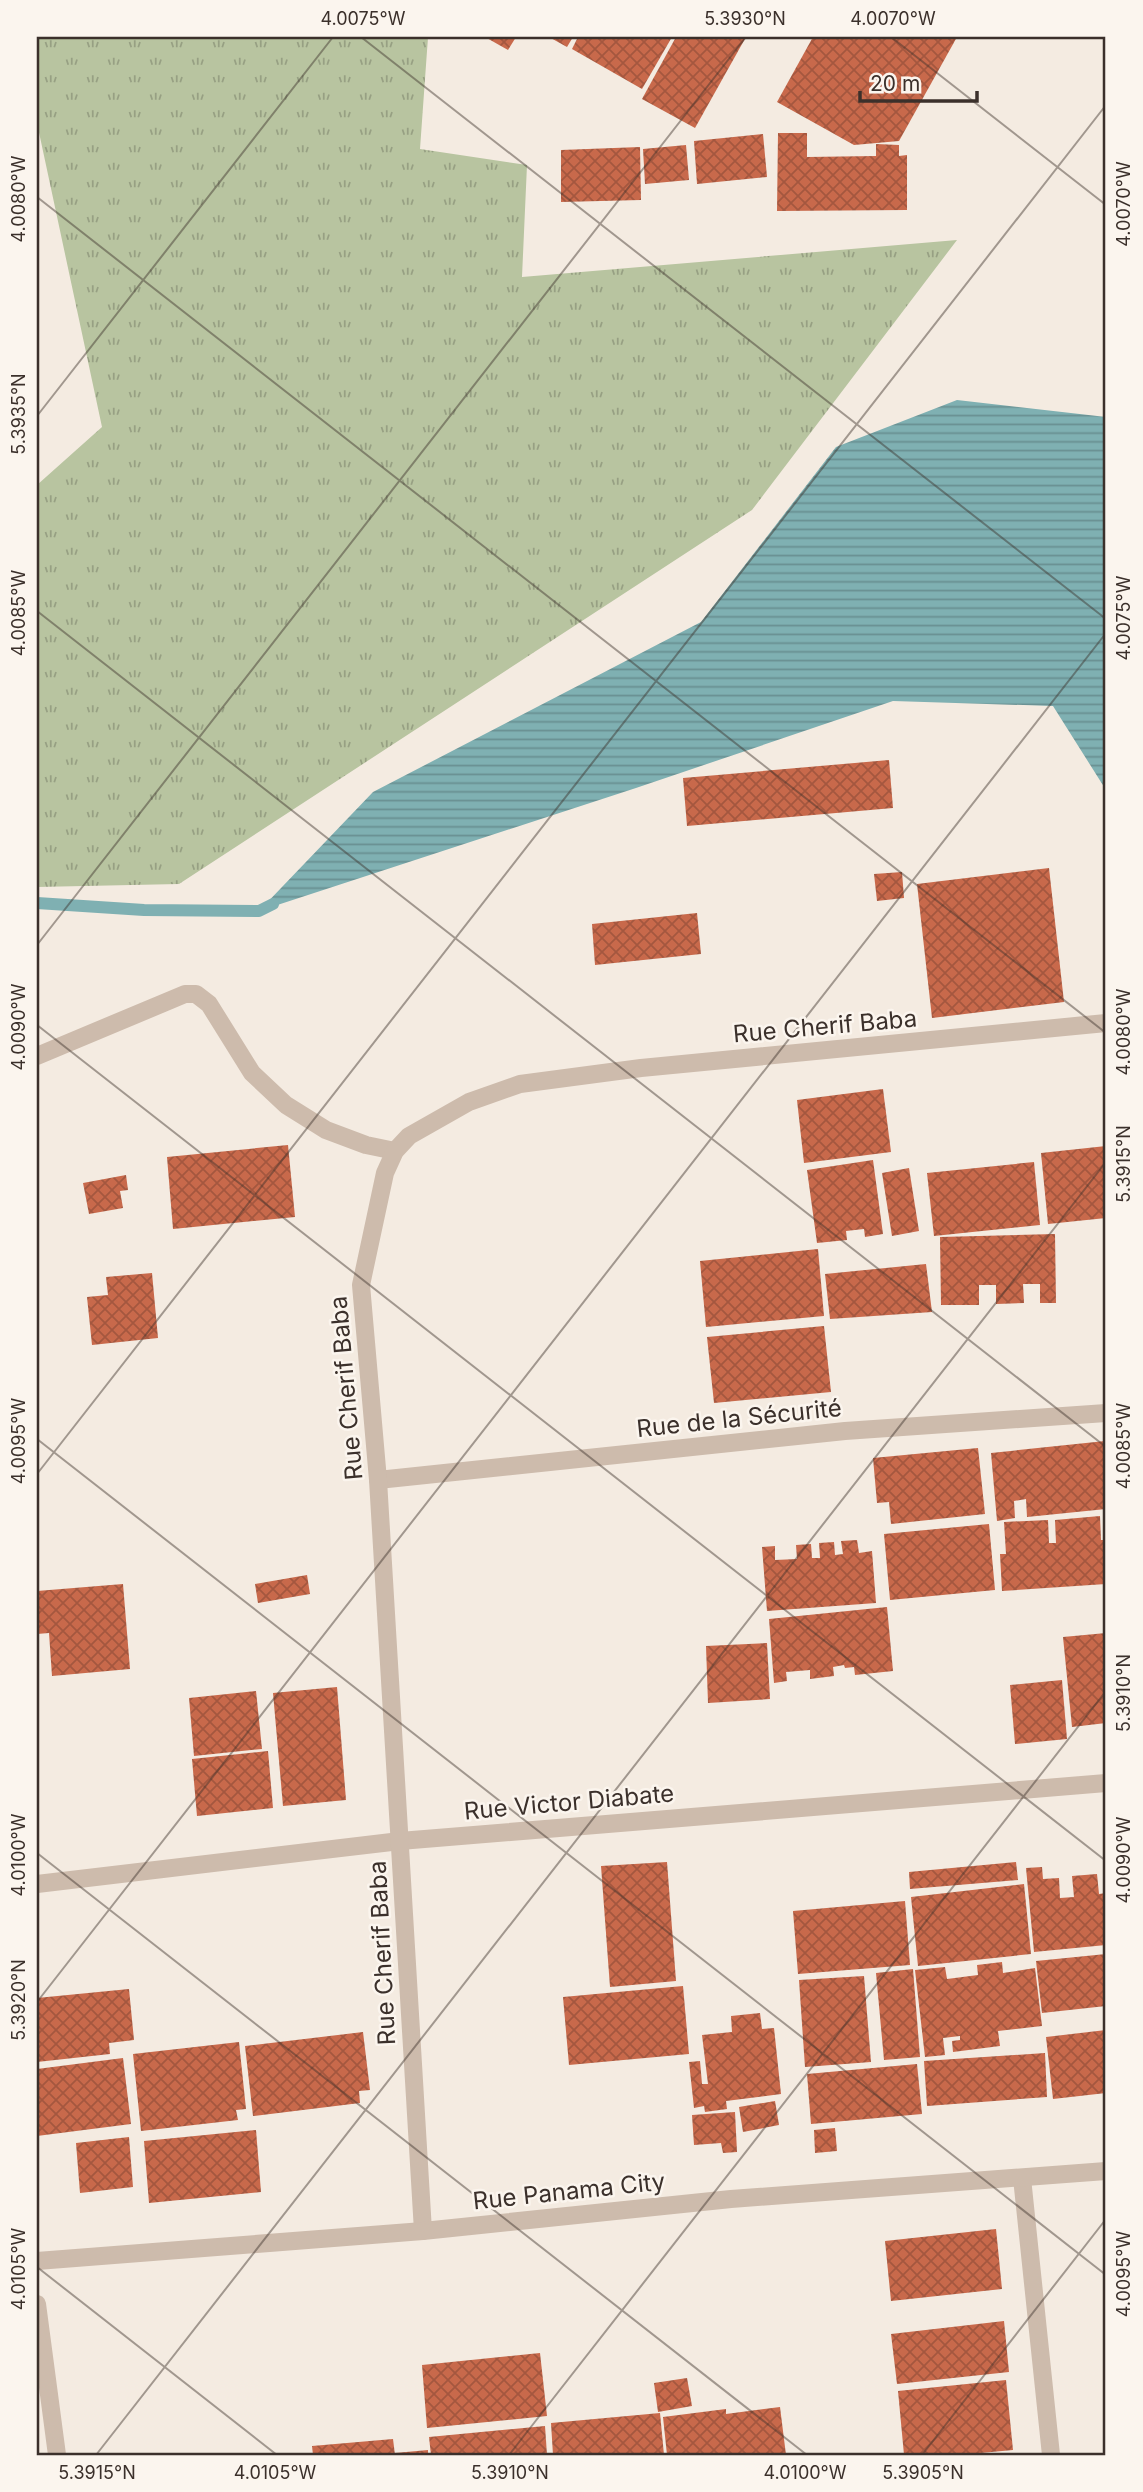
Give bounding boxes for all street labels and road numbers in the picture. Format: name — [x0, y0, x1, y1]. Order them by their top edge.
street label: Rue Cherif Baba — [732, 1004, 918, 1048]
street label: Rue Cherif Baba — [324, 1295, 368, 1481]
street label: Rue de la Sécurité — [635, 1393, 843, 1443]
street label: Rue Victor Diabate — [463, 1778, 675, 1826]
street label: Rue Cherif Baba — [363, 1860, 401, 2046]
street label: Rue Panama City — [471, 2166, 667, 2216]

